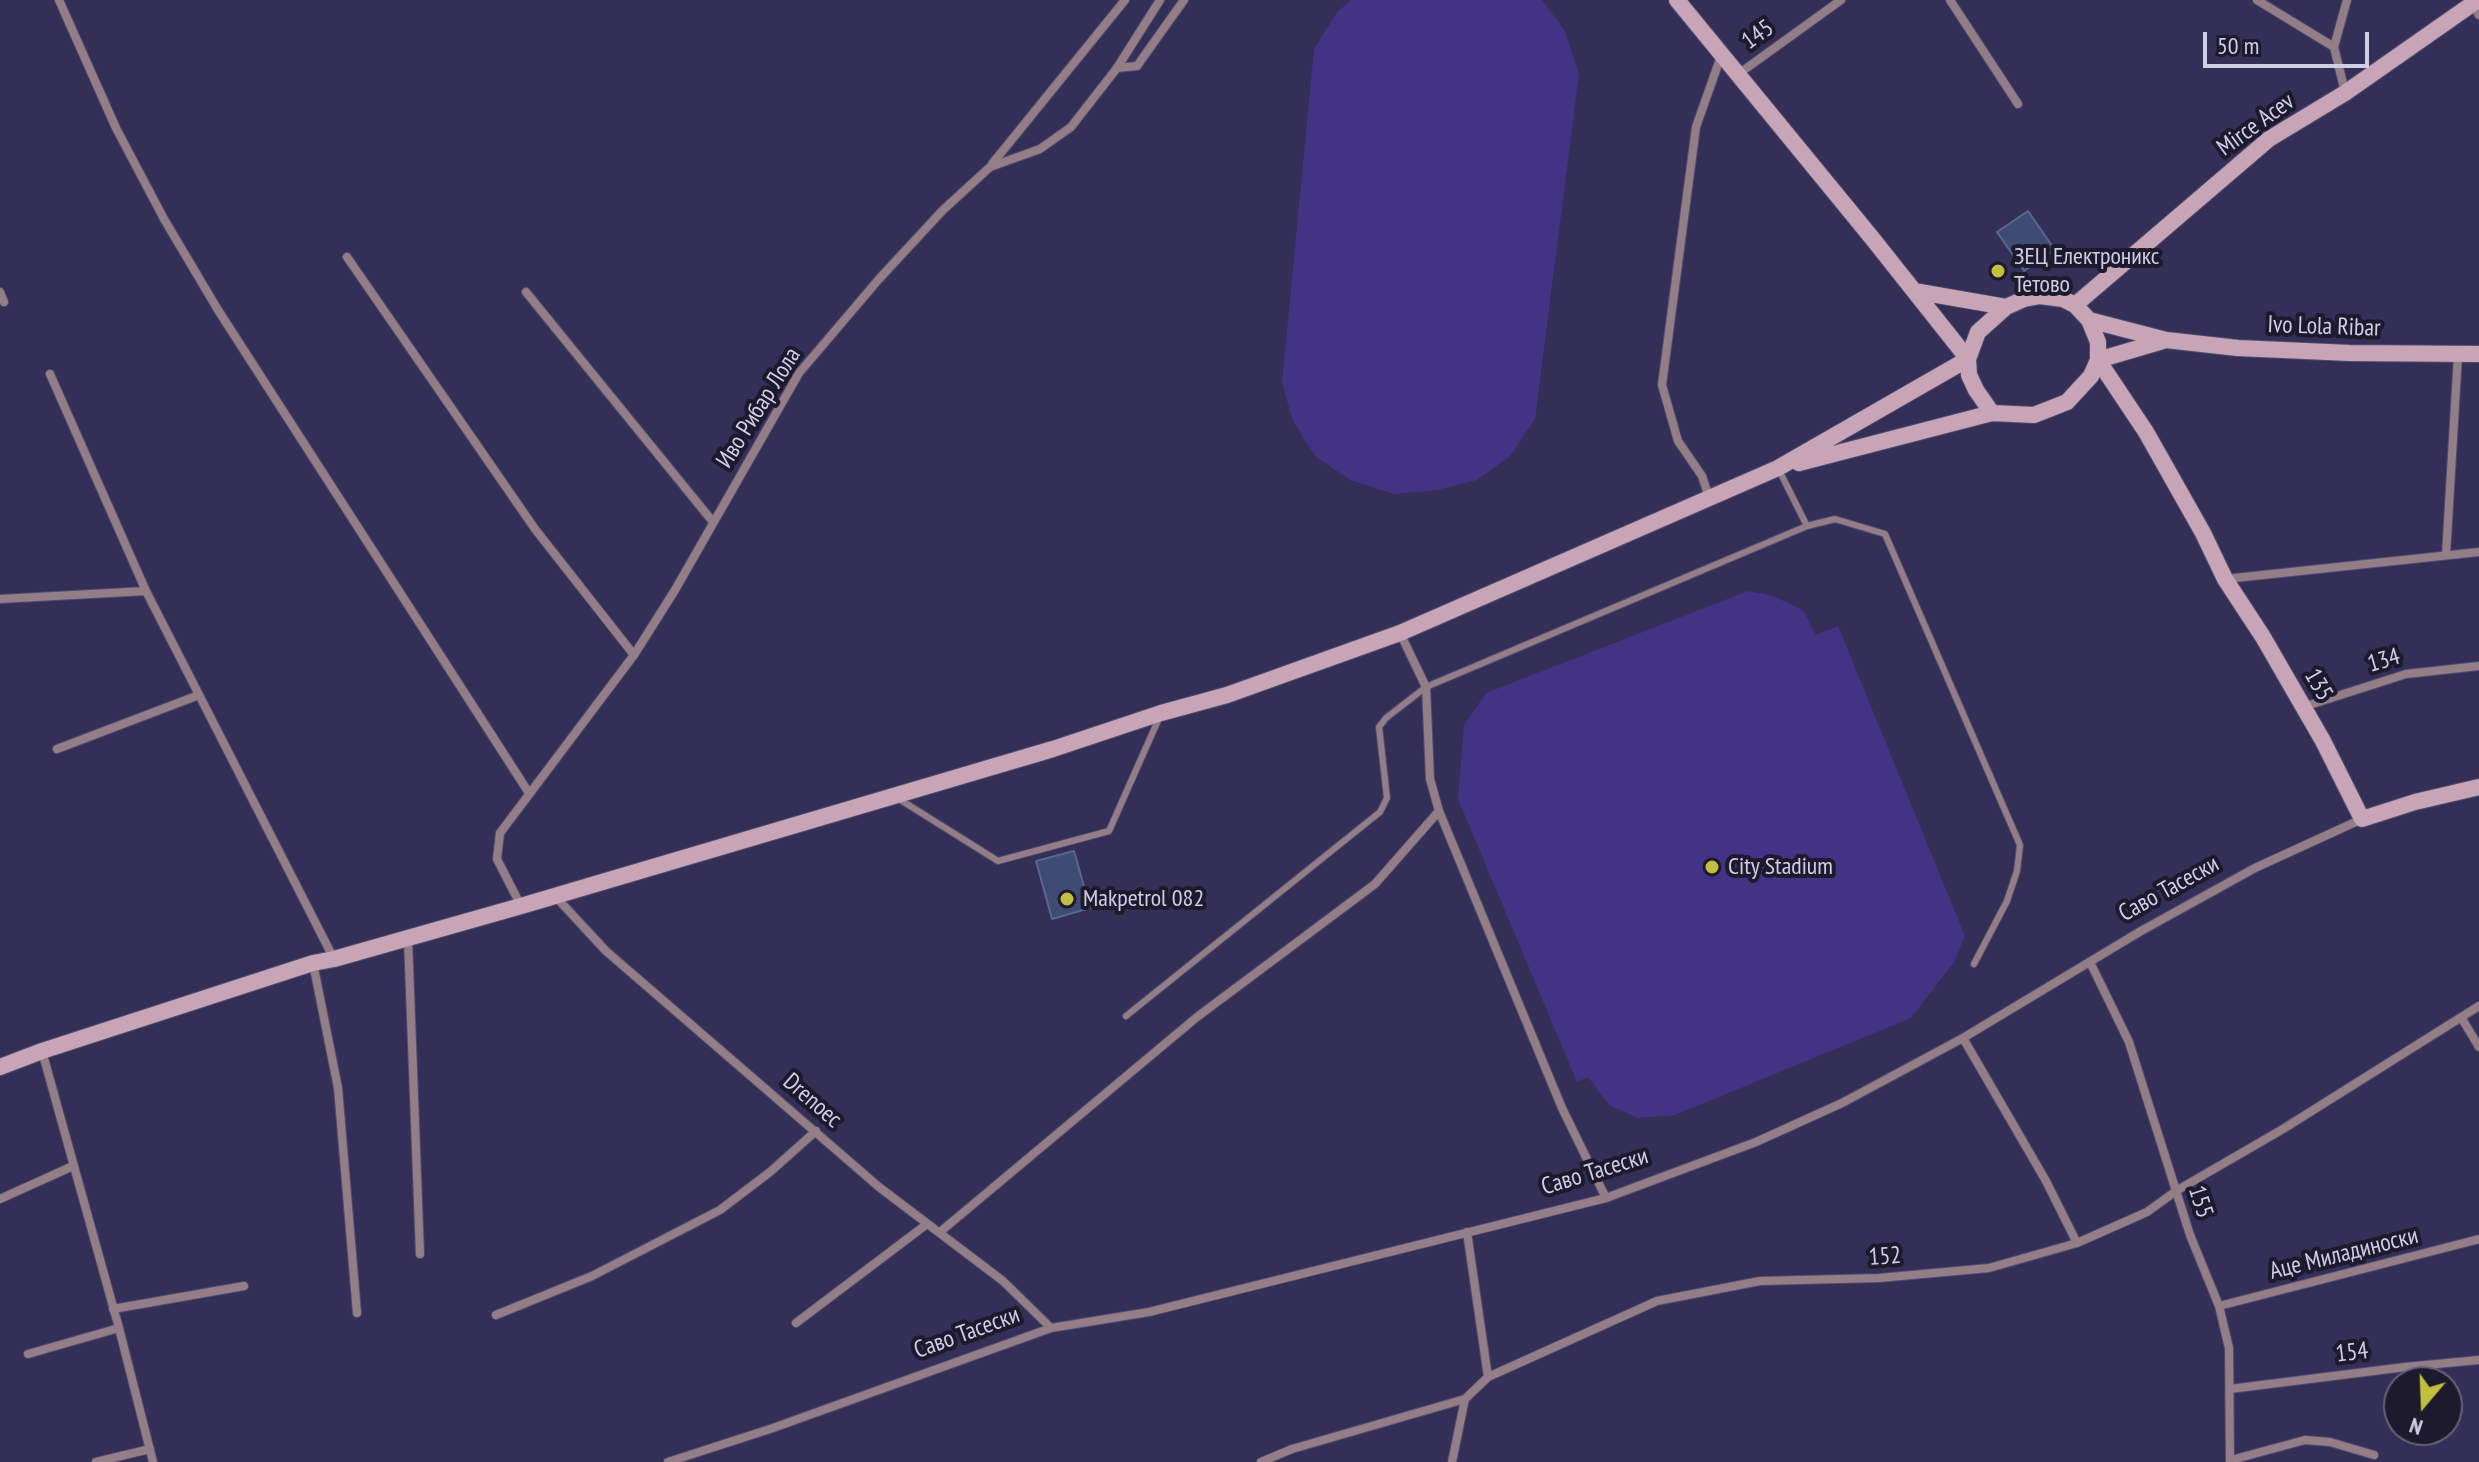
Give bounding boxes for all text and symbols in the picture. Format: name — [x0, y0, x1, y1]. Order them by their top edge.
street label: 145 — [1736, 14, 1780, 56]
scale bar — [2207, 16, 2373, 66]
text: 50 m — [2217, 30, 2259, 61]
street label: Mirce Acev — [2212, 87, 2300, 163]
place label: ЗЕЦ Електроникс Тетово — [2014, 243, 2159, 299]
marker: ЗЕЦ Електроникс Тетово — [1989, 262, 2007, 280]
street label: Ivo Lola Ribar — [2267, 311, 2381, 343]
street label: Иво Рибар Лола — [711, 343, 807, 473]
street label: 134 — [2364, 643, 2404, 679]
street label: 135 — [2297, 664, 2339, 706]
street label: Саво Тасески — [2114, 850, 2224, 928]
place label: City Stadium — [1728, 853, 1833, 881]
marker: City Stadium — [1703, 858, 1721, 876]
place label: Makpetrol 082 — [1083, 885, 1204, 913]
marker: Makpetrol 082 — [1058, 890, 1076, 908]
street label: Drenoec — [777, 1068, 847, 1134]
street label: Саво Тасески — [1538, 1142, 1652, 1202]
street label: 155 — [2181, 1182, 2219, 1222]
street label: Аце Миладиноски — [2267, 1222, 2421, 1286]
street label: 152 — [1868, 1242, 1902, 1272]
street label: Саво Тасески — [910, 1301, 1024, 1365]
street label: 154 — [2334, 1337, 2370, 1369]
north arrow — [2383, 1366, 2463, 1446]
text: N — [2406, 1412, 2426, 1442]

